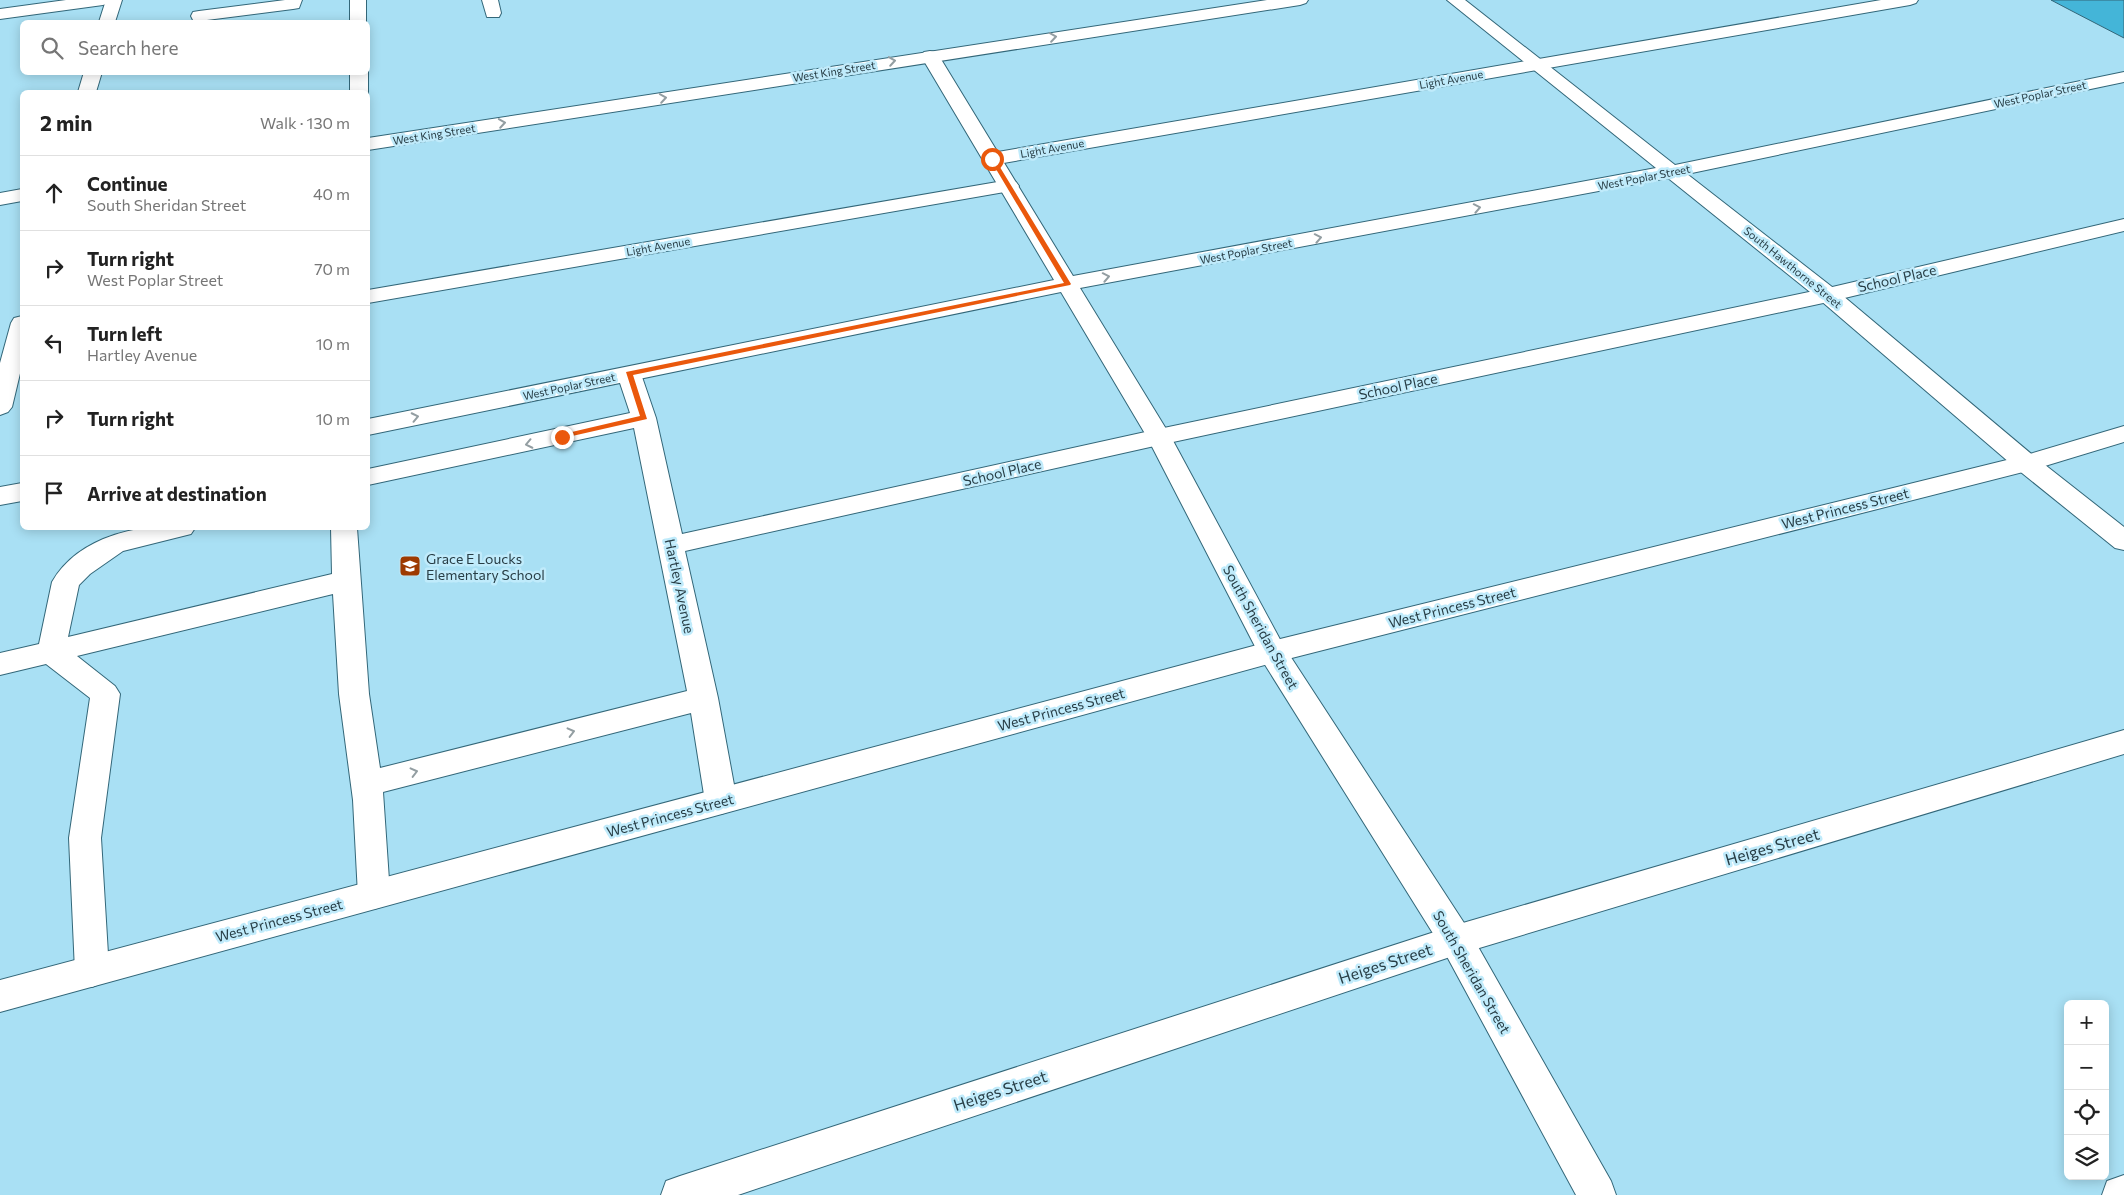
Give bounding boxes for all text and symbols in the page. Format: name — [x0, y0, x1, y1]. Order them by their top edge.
search box — [20, 20, 370, 75]
one-way arrow — [1049, 33, 1057, 43]
icon: search — [38, 34, 66, 62]
text: Search here — [78, 36, 178, 59]
one-way arrow — [888, 57, 897, 67]
street label: West King Street — [792, 58, 877, 84]
street label: Light Avenue — [1418, 67, 1484, 91]
street label: West Poplar Street — [1993, 78, 2088, 110]
one-way arrow — [658, 93, 667, 103]
text: 2 min — [40, 110, 92, 135]
text: Walk · 130 m — [260, 113, 350, 132]
one-way arrow — [498, 118, 506, 129]
street label: West King Street — [392, 121, 477, 147]
street label: Light Avenue — [1019, 136, 1085, 160]
route start — [981, 148, 1004, 171]
street label: West Poplar Street — [1597, 162, 1692, 192]
text: Continue — [87, 172, 167, 195]
icon: ahead — [40, 179, 68, 207]
text: 40 m — [313, 184, 350, 203]
text: South Sheridan Street — [87, 195, 246, 214]
one-way arrow — [1473, 203, 1482, 213]
street label: South Hawthorne Street — [1742, 224, 1845, 311]
one-way arrow — [1313, 233, 1322, 243]
street label: Light Avenue — [625, 234, 691, 258]
street label: West Poplar Street — [1199, 236, 1294, 266]
text: Turn right — [87, 247, 174, 270]
icon: right — [40, 254, 68, 282]
text: 70 m — [314, 259, 350, 278]
street label: School Place — [1856, 261, 1938, 295]
text: West Poplar Street — [87, 270, 223, 289]
one-way arrow — [1102, 272, 1111, 282]
text: Turn left — [87, 322, 162, 345]
icon: left — [40, 329, 68, 357]
text: 10 m — [316, 334, 350, 353]
text: Hartley Avenue — [87, 345, 197, 364]
street label: School Place — [1357, 369, 1439, 403]
street label: West Poplar Street — [522, 370, 617, 402]
icon: right — [40, 404, 68, 432]
text: Turn right — [87, 407, 174, 430]
text: 10 m — [316, 409, 350, 428]
one-way arrow — [411, 412, 420, 423]
route end — [551, 426, 574, 449]
one-way arrow — [524, 438, 533, 449]
street label: School Place — [961, 455, 1043, 489]
icon: arrive — [40, 479, 68, 507]
text: Arrive at destination — [87, 482, 267, 505]
street label: West Princess Street — [1780, 484, 1911, 532]
street label: Hartley Avenue — [662, 537, 698, 635]
place label: Grace E Loucks Elementary School — [426, 550, 545, 583]
school or university icon: Grace E Loucks Elementary School — [398, 554, 422, 578]
street label: South Sheridan Street — [1220, 562, 1302, 692]
street label: West Princess Street — [1387, 583, 1518, 631]
street label: West Princess Street — [996, 684, 1127, 734]
one-way arrow — [567, 727, 575, 737]
one-way arrow — [410, 767, 418, 778]
street label: West Princess Street — [605, 790, 736, 840]
street label: Heiges Street — [1723, 823, 1822, 869]
street label: West Princess Street — [214, 895, 345, 945]
street label: South Sheridan Street — [1430, 907, 1514, 1037]
street label: Heiges Street — [1336, 939, 1435, 987]
map controls — [2064, 1000, 2109, 1180]
button: + — [2064, 1000, 2109, 1045]
button: − — [2064, 1045, 2109, 1090]
street label: Heiges Street — [951, 1066, 1050, 1114]
button: locate — [2064, 1090, 2109, 1135]
button: layers — [2064, 1135, 2109, 1180]

